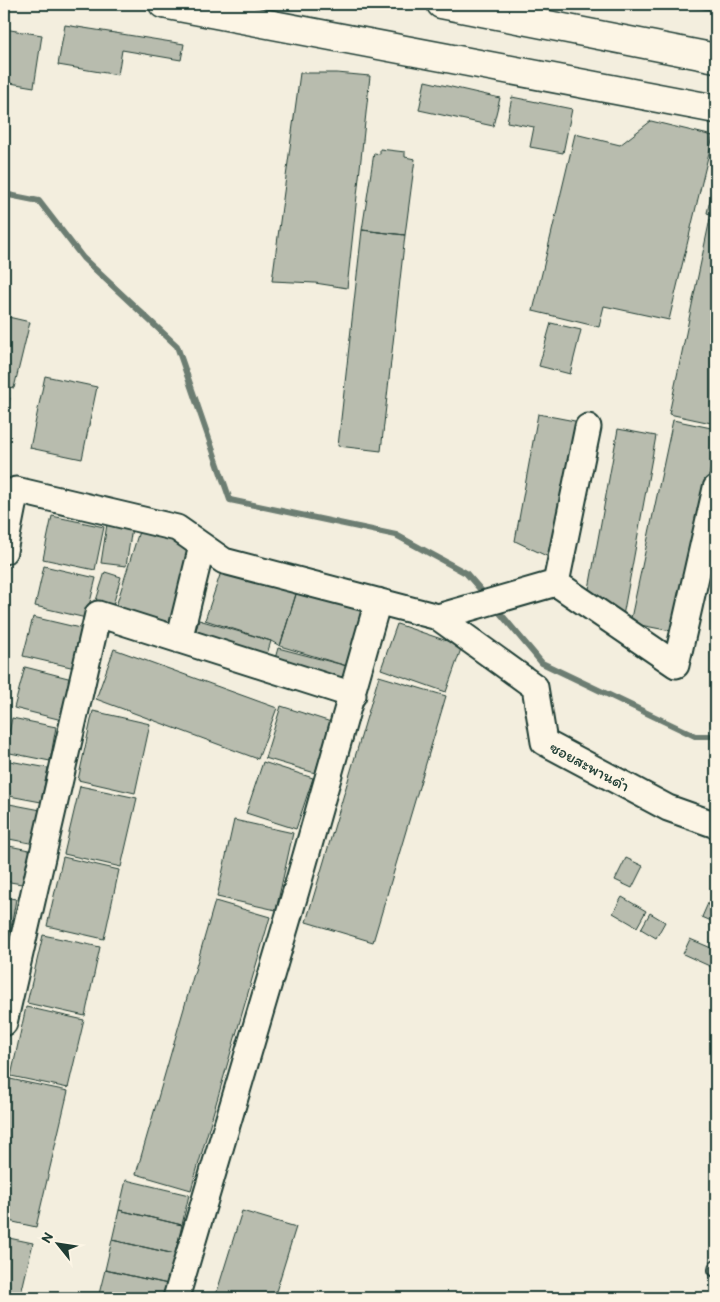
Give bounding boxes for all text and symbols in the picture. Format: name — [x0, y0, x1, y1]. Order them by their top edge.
street label: ซอยสะพานดำ — [547, 737, 633, 795]
north arrow — [32, 1220, 82, 1270]
text: N — [37, 1229, 57, 1246]

